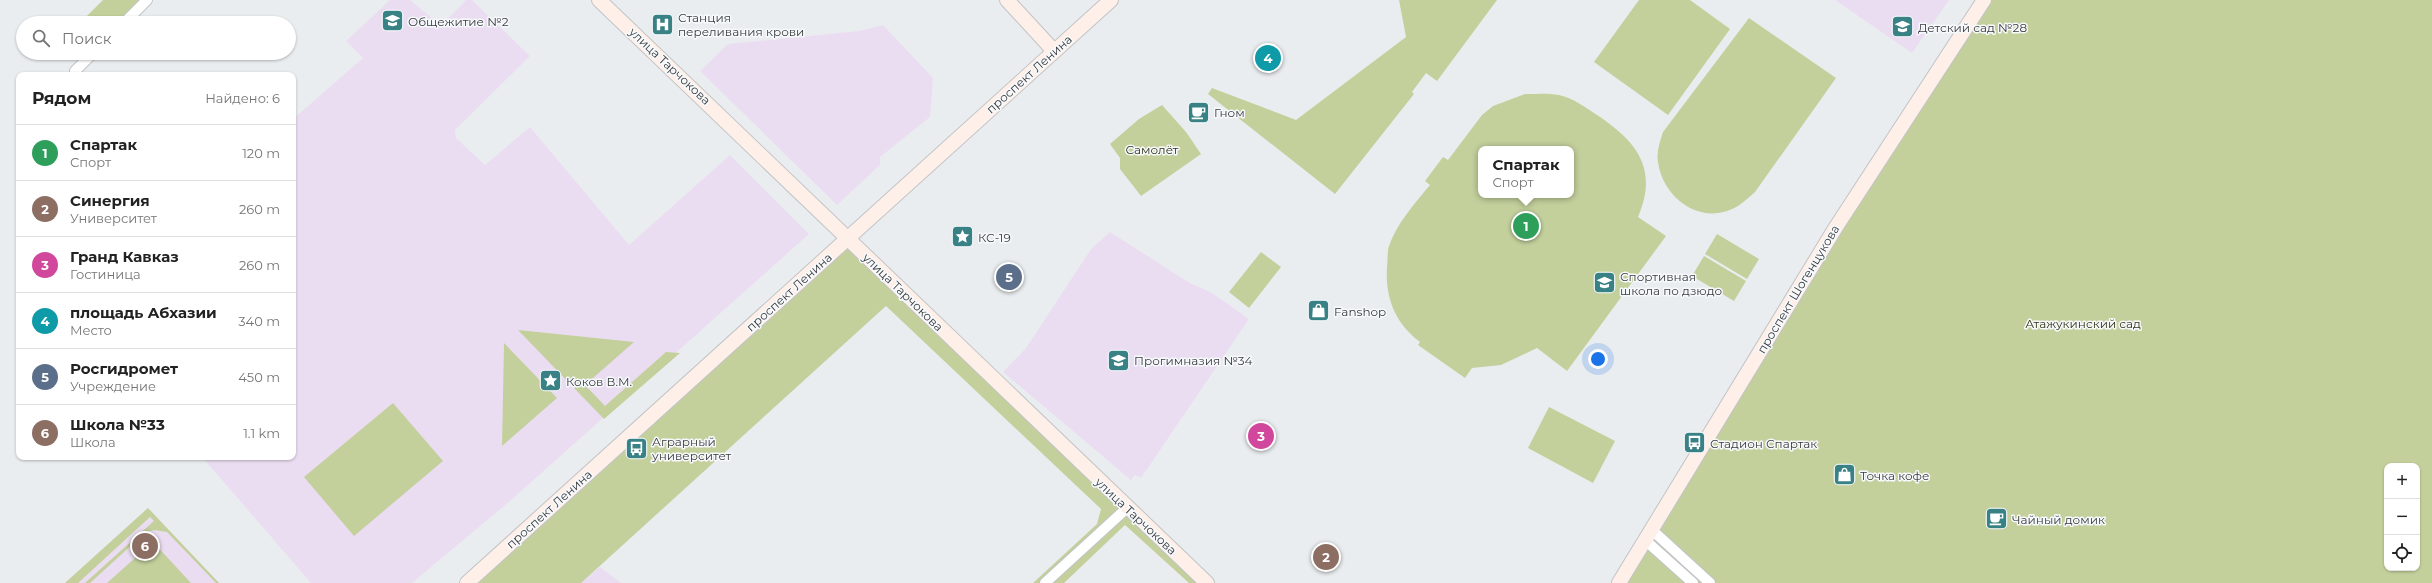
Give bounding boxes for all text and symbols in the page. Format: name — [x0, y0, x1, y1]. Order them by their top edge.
school or university icon: Общежитие №2 — [379, 8, 405, 34]
place label: Станция переливания крови — [678, 10, 804, 39]
hospital icon: Станция переливания крови — [649, 11, 675, 37]
place label: Общежитие №2 — [408, 14, 509, 29]
school or university icon: Детский сад №28 — [1889, 14, 1915, 40]
search box — [16, 16, 296, 60]
place label: Детский сад №28 — [1918, 20, 2027, 35]
street label: улица Тарчокова — [625, 24, 714, 108]
icon: search — [30, 27, 52, 49]
text: Поиск — [62, 29, 111, 48]
street label: проспект Ленина — [983, 32, 1075, 116]
pin: 4 — [1255, 43, 1281, 73]
text: Рядом — [32, 88, 91, 108]
text: Найдено: 6 — [205, 90, 280, 106]
cafe icon: Гном — [1185, 99, 1211, 125]
place label: Гном — [1214, 105, 1245, 120]
text: Спартак — [70, 135, 137, 154]
park label: Самолёт — [1126, 142, 1179, 157]
text: 1 — [42, 145, 48, 161]
text: 120 m — [242, 145, 280, 161]
popup — [1478, 146, 1574, 198]
text: Спорт — [70, 154, 111, 170]
text: Спартак — [1492, 155, 1560, 174]
text: Спорт — [1492, 174, 1534, 190]
text: Синергия — [70, 191, 150, 210]
text: 2 — [41, 201, 49, 217]
text: 260 m — [239, 201, 280, 217]
text: Университет — [70, 210, 157, 226]
pin: 1 — [1513, 211, 1539, 241]
street label: проспект Шогенцукова — [1754, 222, 1842, 356]
place icon: КС-19 — [949, 224, 975, 250]
place label: КС-19 — [978, 230, 1011, 245]
text: Гранд Кавказ — [70, 247, 179, 266]
street label: улица Тарчокова — [859, 249, 946, 334]
street label: проспект Ленина — [743, 250, 835, 334]
text: 3 — [41, 257, 49, 273]
text: 260 m — [239, 257, 280, 273]
pin: 5 — [996, 262, 1022, 292]
text: Гостиница — [70, 266, 141, 282]
place label: Спортивная школа по дзюдо — [1620, 269, 1722, 298]
school or university icon: Спортивная школа по дзюдо — [1591, 270, 1617, 296]
shop icon: Fanshop — [1306, 298, 1332, 324]
text: площадь Абхазии — [70, 303, 217, 322]
place label: Fanshop — [1334, 304, 1386, 319]
text: 4 — [41, 313, 49, 329]
text: 340 m — [238, 313, 280, 329]
park label: Атажукинский сад — [2025, 316, 2141, 331]
text: Место — [70, 322, 112, 338]
school or university icon: Прогимназия №34 — [1105, 347, 1131, 373]
your location — [1588, 349, 1608, 369]
place label: Прогимназия №34 — [1134, 353, 1253, 368]
text: Росгидромет — [70, 359, 178, 378]
place icon: Коков В.М. — [537, 368, 563, 394]
text: 5 — [41, 369, 49, 385]
text: 450 m — [238, 369, 280, 385]
place label: Коков В.М. — [566, 374, 632, 389]
text: Учреждение — [70, 378, 156, 394]
text: Школа №33 — [70, 415, 165, 434]
pin: 3 — [1248, 421, 1274, 451]
text: 6 — [41, 425, 49, 441]
text: 1.1 km — [243, 425, 280, 441]
bus stop icon: Стадион Спартак — [1681, 430, 1707, 456]
text: Школа — [70, 434, 116, 450]
place label: Аграрный университет — [651, 434, 732, 463]
bus stop icon: Аграрный университет — [623, 435, 649, 461]
place label: Стадион Спартак — [1710, 436, 1817, 451]
shop icon: Точка кофе — [1832, 462, 1858, 488]
map controls — [2384, 463, 2420, 571]
button: + — [2384, 463, 2420, 499]
street label: проспект Ленина — [503, 467, 595, 551]
place label: Точка кофе — [1860, 468, 1929, 483]
street label: улица Тарчокова — [1091, 474, 1180, 558]
button: − — [2384, 499, 2420, 535]
cafe icon: Чайный домик — [1984, 506, 2010, 532]
place label: Чайный домик — [2012, 512, 2105, 527]
pin: 6 — [132, 531, 158, 561]
button: locate — [2384, 535, 2420, 571]
pin: 2 — [1313, 542, 1339, 572]

